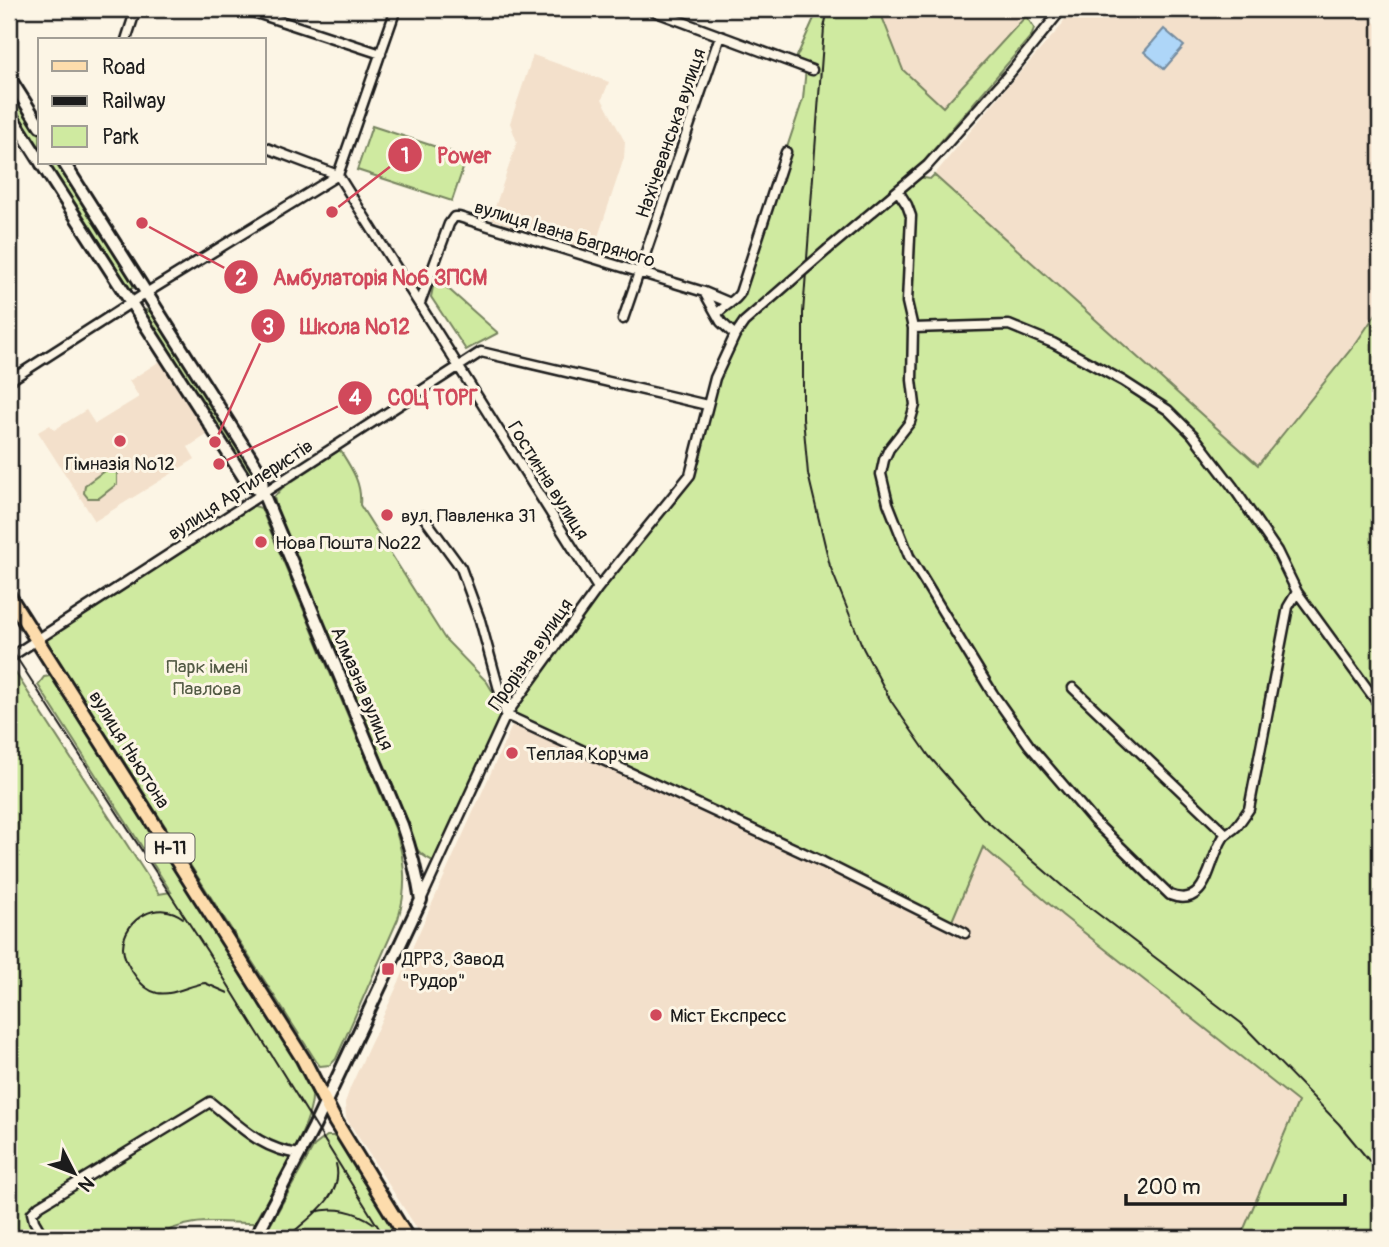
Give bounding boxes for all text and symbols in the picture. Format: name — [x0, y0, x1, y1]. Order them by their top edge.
legend — [38, 38, 266, 164]
street label: Нахічеванська вулиця — [631, 45, 711, 222]
text: Road — [102, 54, 146, 81]
text: Railway — [102, 88, 166, 115]
text: Park — [102, 124, 139, 151]
callout: Power — [388, 134, 505, 176]
text: 1 — [401, 143, 409, 170]
text: Power — [437, 143, 492, 170]
street label: вулиця Івана Багряного — [471, 195, 658, 273]
callout: Амбулаторія №6 ЗПСМ — [223, 256, 501, 298]
text: 2 — [235, 265, 247, 292]
text: Амбулаторія №6 ЗПСМ — [273, 265, 487, 292]
callout: Школа №12 — [251, 305, 424, 347]
text: 3 — [262, 314, 274, 341]
text: Школа №12 — [299, 314, 410, 341]
callout: СОЦ ТОРГ — [338, 377, 492, 419]
text: 4 — [349, 385, 362, 412]
text: СОЦ ТОРГ — [387, 385, 479, 412]
street label: Гостинна вулиця — [502, 417, 594, 544]
marker: Гімназія №12 — [112, 433, 128, 449]
street label: вулиця Артилеристів — [163, 434, 318, 546]
place label: Гімназія №12 — [65, 452, 175, 476]
place label: вул. Павленка 31 — [401, 504, 536, 528]
marker: вул. Павленка 31 — [379, 507, 395, 523]
place label: Нова Пошта №22 — [275, 531, 421, 555]
marker: Нова Пошта №22 — [253, 534, 269, 550]
street label: Прорізна вулиця — [483, 594, 578, 715]
street label: Алмазна вулиця — [325, 623, 399, 754]
park label: Парк імені Павлова — [166, 655, 248, 701]
street label: вулиця Ньютона — [83, 686, 175, 813]
place label: Теплая Корчма — [526, 742, 649, 766]
marker: Теплая Корчма — [504, 745, 520, 761]
road number: Н-11 — [146, 834, 194, 862]
place label: ДРРЗ, Завод "Рудор" — [401, 947, 504, 993]
marker: ДРРЗ, Завод "Рудор" — [380, 961, 396, 977]
place label: Міст Експресс — [670, 1004, 787, 1028]
marker: Міст Експресс — [648, 1007, 664, 1023]
north arrow — [38, 1138, 108, 1208]
scale bar — [1126, 1163, 1345, 1207]
text: N — [73, 1171, 99, 1197]
text: 200 m — [1137, 1174, 1201, 1201]

